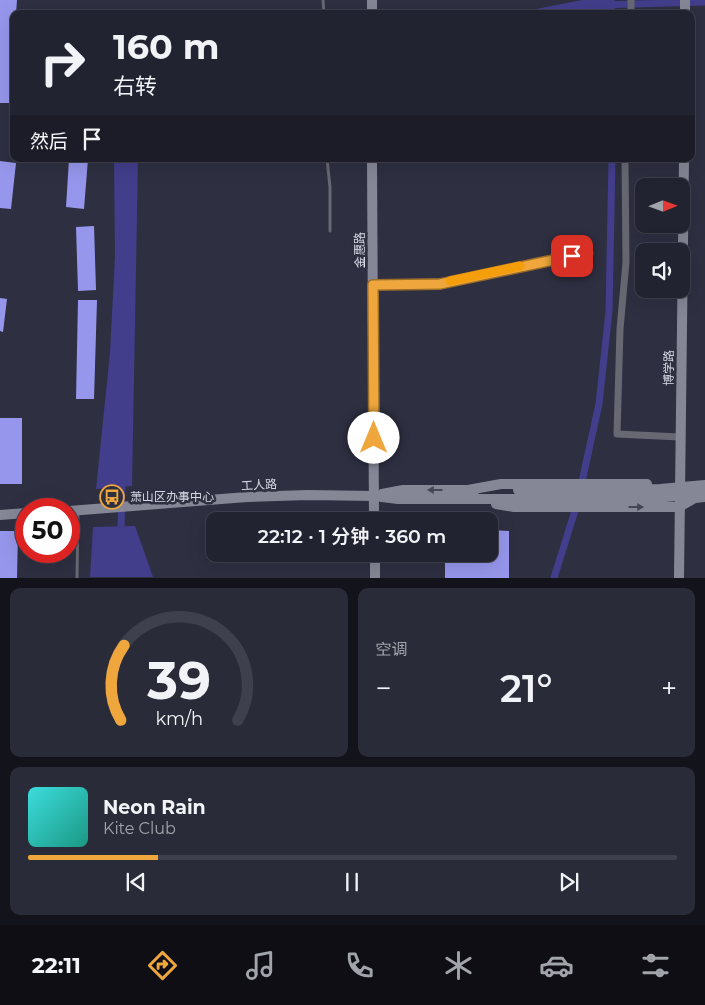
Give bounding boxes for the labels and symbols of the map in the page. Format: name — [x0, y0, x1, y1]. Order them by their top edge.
north arrow — [635, 178, 690, 232]
street label: 金惠路 — [352, 232, 367, 268]
pin — [551, 235, 593, 277]
street label: 博学路 — [661, 350, 676, 386]
position arrow — [347, 411, 399, 463]
street label: 工人路 — [241, 476, 277, 493]
bus stop icon: 萧山区办事中心 — [99, 484, 125, 510]
one-way arrow — [426, 486, 442, 494]
place label: 萧山区办事中心 — [130, 489, 214, 504]
speed limit sign: 50 — [15, 498, 80, 563]
one-way arrow — [628, 503, 644, 511]

